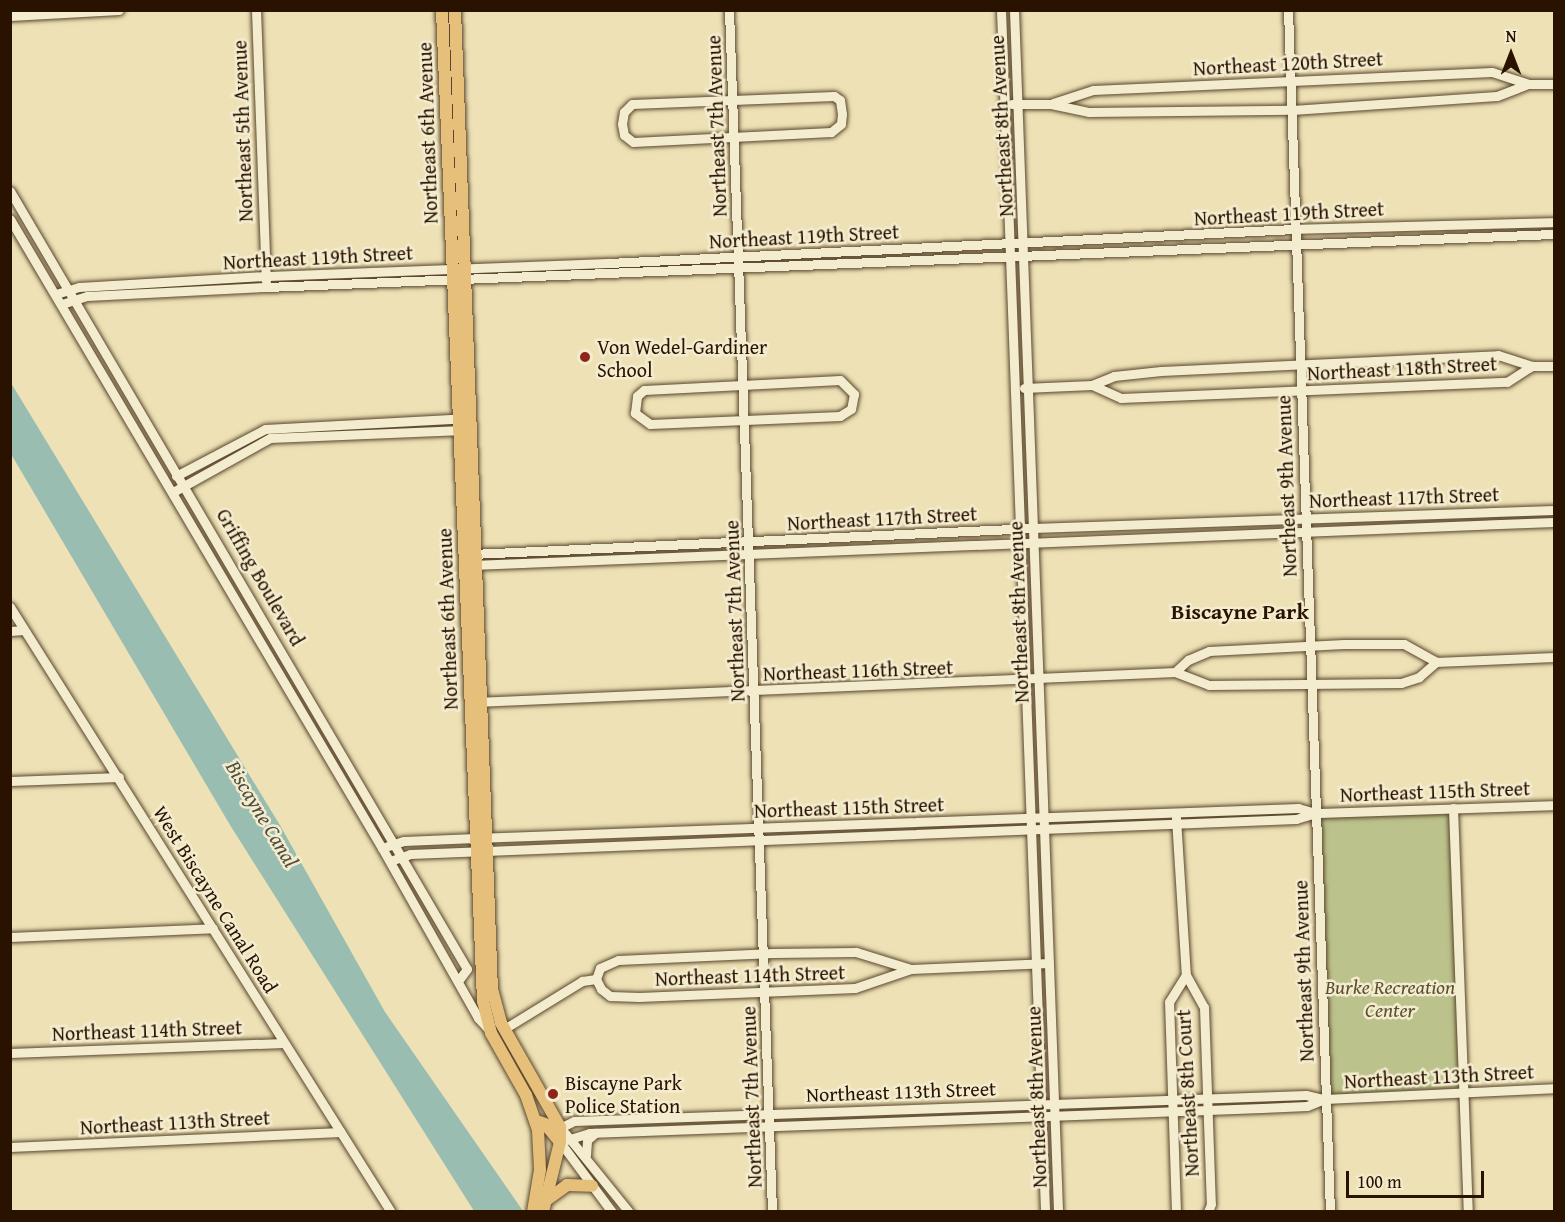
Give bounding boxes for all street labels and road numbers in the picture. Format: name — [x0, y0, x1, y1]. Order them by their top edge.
street label: Northeast 7th Avenue — [701, 35, 731, 217]
street label: Northeast 8th Avenue — [984, 35, 1018, 217]
street label: Northeast 5th Avenue — [227, 40, 257, 222]
street label: Northeast 6th Avenue — [412, 42, 442, 224]
street label: Northeast 120th Street — [1192, 46, 1384, 80]
street label: Northeast 119th Street — [1193, 196, 1385, 230]
street label: Northeast 119th Street — [708, 219, 900, 253]
street label: Northeast 119th Street — [222, 240, 414, 274]
street label: Northeast 118th Street — [1306, 351, 1498, 385]
street label: Northeast 9th Avenue — [1271, 395, 1301, 577]
street label: Northeast 117th Street — [1309, 482, 1499, 512]
street label: Northeast 117th Street — [786, 501, 978, 535]
street label: Griffing Boulevard — [212, 504, 310, 650]
street label: Northeast 7th Avenue — [719, 520, 749, 702]
street label: Northeast 8th Avenue — [1003, 521, 1033, 703]
street label: Northeast 6th Avenue — [432, 528, 462, 710]
street label: Northeast 116th Street — [763, 655, 953, 685]
street label: Northeast 115th Street — [1340, 776, 1530, 806]
street label: Northeast 115th Street — [754, 792, 944, 822]
street label: West Biscayne Canal Road — [149, 801, 283, 997]
street label: Northeast 9th Avenue — [1288, 880, 1318, 1062]
street label: Northeast 114th Street — [655, 960, 845, 990]
street label: Northeast 7th Avenue — [736, 1006, 766, 1188]
street label: Northeast 8th Avenue — [1021, 1006, 1051, 1188]
street label: Northeast 8th Court — [1171, 1009, 1203, 1177]
street label: Northeast 114th Street — [52, 1015, 242, 1045]
street label: Northeast 113th Street — [1343, 1059, 1535, 1093]
street label: Northeast 113th Street — [806, 1076, 996, 1106]
street label: Northeast 113th Street — [79, 1105, 271, 1139]

